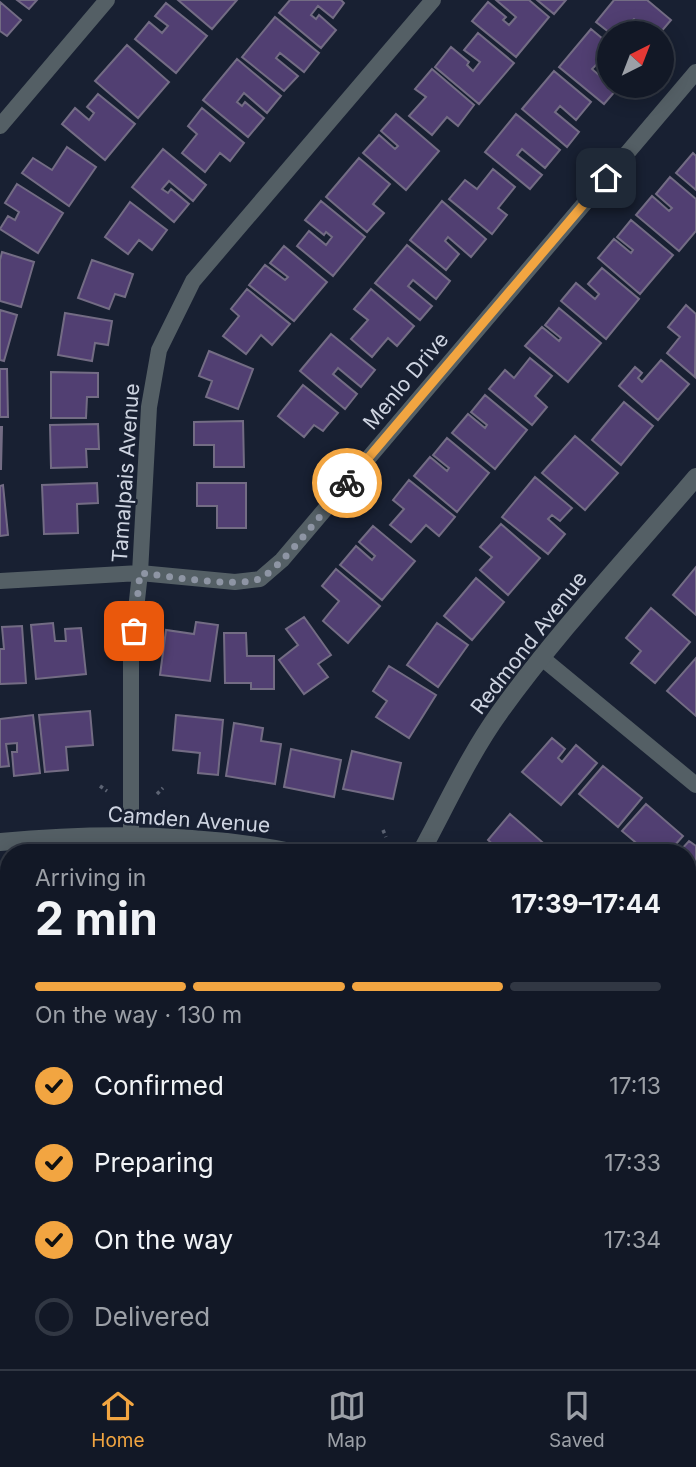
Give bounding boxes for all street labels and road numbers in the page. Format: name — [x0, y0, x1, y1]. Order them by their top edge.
street label: Menlo Drive — [358, 327, 454, 434]
street label: Tamalpais Avenue — [107, 382, 144, 564]
street label: Redmond Avenue — [465, 566, 592, 719]
street label: Camden Avenue — [107, 801, 271, 838]

